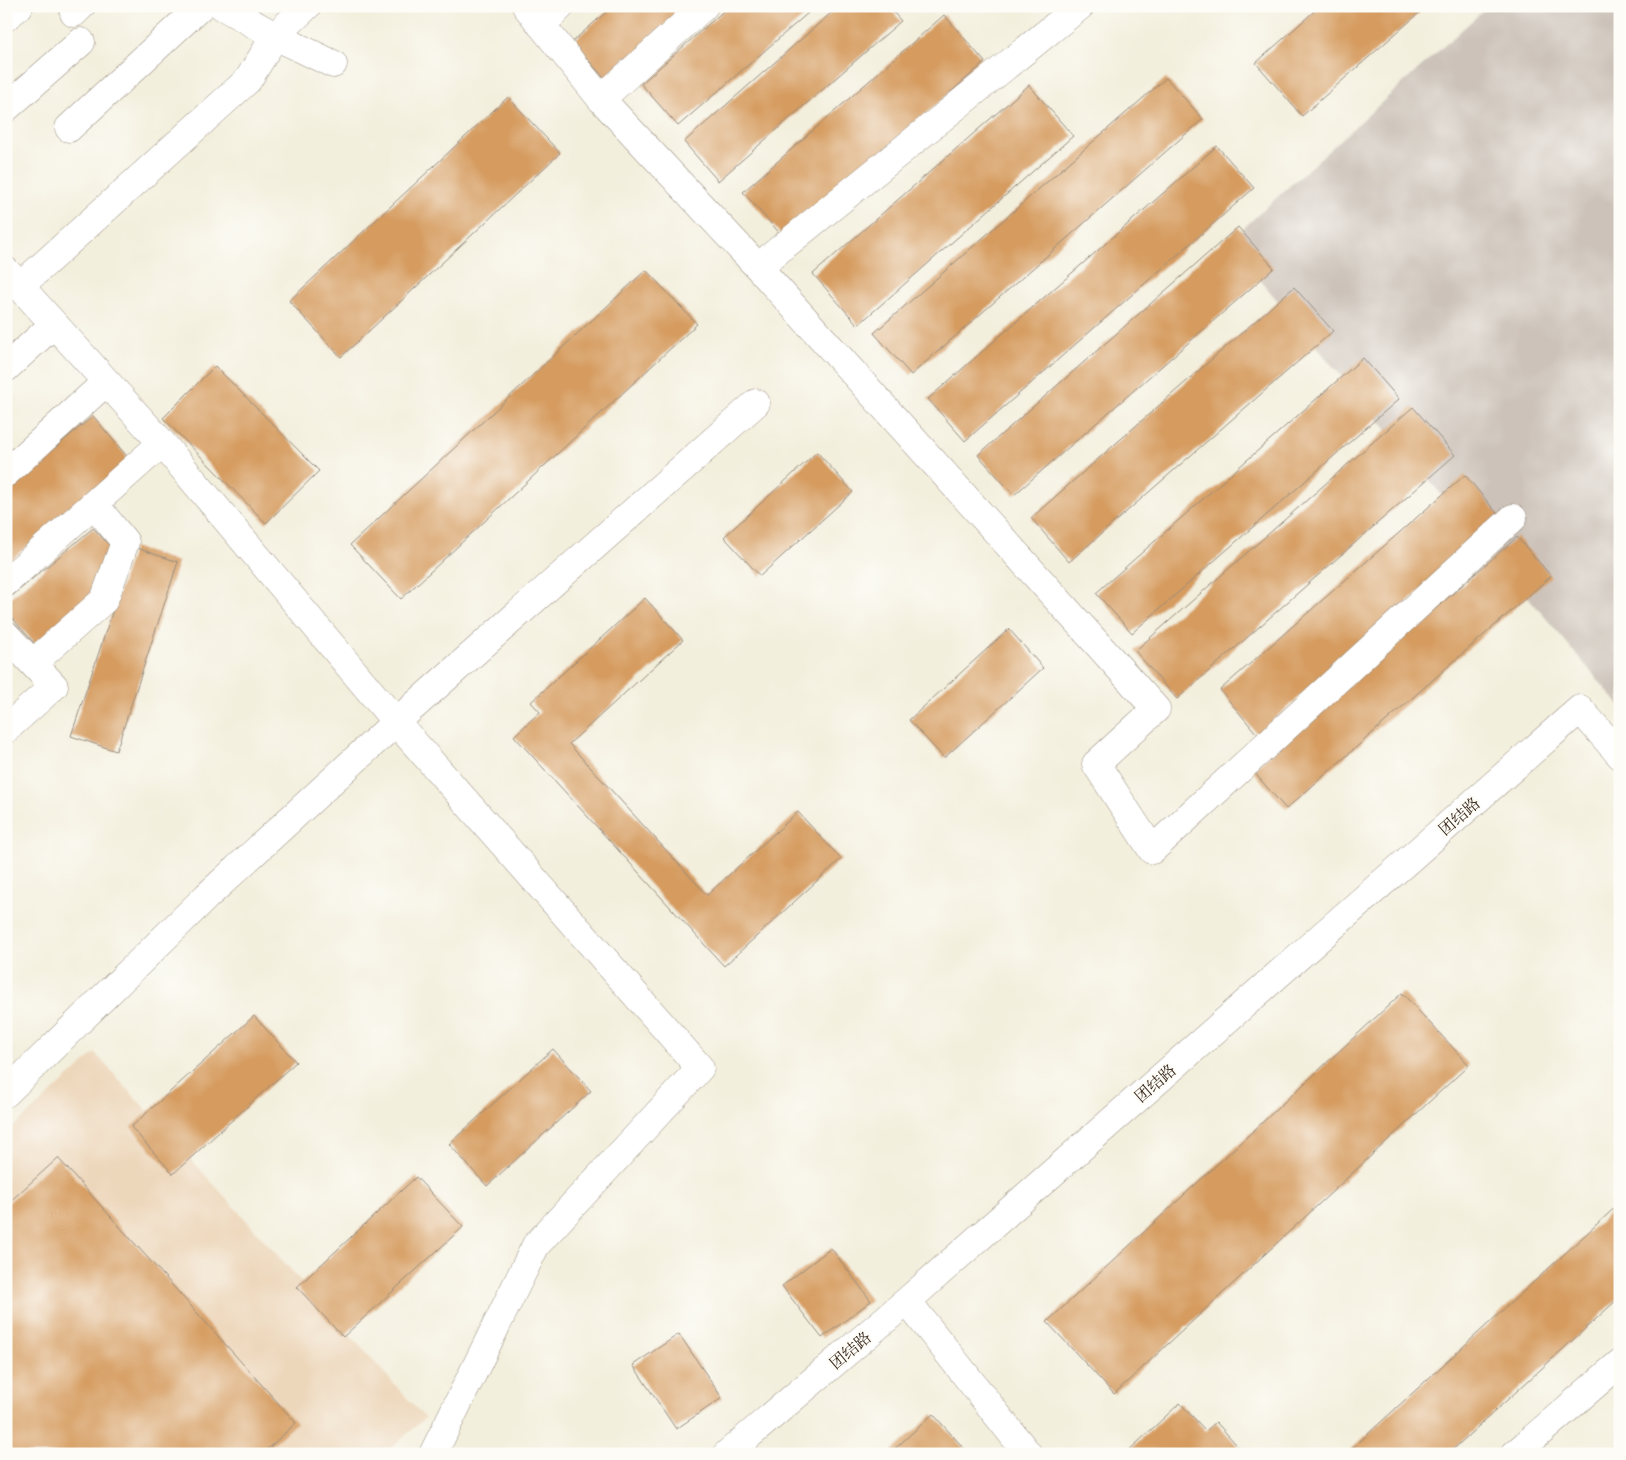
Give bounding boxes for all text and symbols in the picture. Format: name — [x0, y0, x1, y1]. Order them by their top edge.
street label: 团结路 — [1435, 793, 1484, 840]
street label: 团结路 — [1131, 1060, 1180, 1107]
street label: 团结路 — [826, 1328, 875, 1374]

